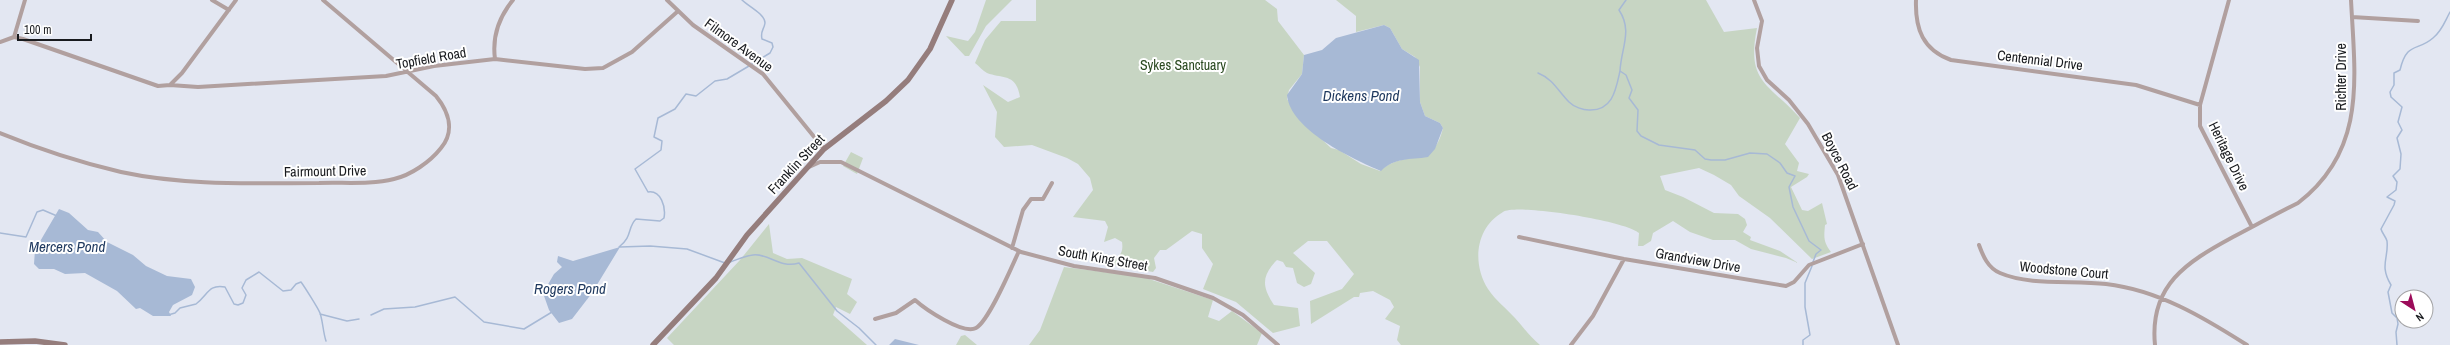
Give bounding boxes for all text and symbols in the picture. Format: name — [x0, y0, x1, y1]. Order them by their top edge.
street label: Filmore Avenue — [701, 14, 777, 76]
scale bar — [18, 16, 91, 42]
text: 100 m — [24, 22, 51, 38]
street label: Topfield Road — [395, 43, 467, 73]
street label: Richter Drive — [2332, 43, 2350, 111]
street label: Centennial Drive — [1996, 46, 2084, 74]
park label: Sykes Sanctuary — [1140, 56, 1226, 74]
water label: Dickens Pond — [1323, 85, 1399, 106]
street label: Heritage Drive — [2205, 119, 2253, 193]
street label: Boyce Road — [1818, 129, 1862, 193]
street label: Franklin Street — [764, 130, 828, 198]
street label: Fairmount Drive — [284, 161, 366, 181]
water label: Mercers Pond — [29, 236, 105, 257]
street label: South King Street — [1057, 241, 1149, 275]
street label: Grandview Drive — [1654, 244, 1742, 276]
street label: Woodstone Court — [2019, 257, 2109, 283]
water label: Rogers Pond — [534, 278, 606, 299]
north arrow — [2394, 289, 2434, 329]
text: N — [2413, 310, 2427, 325]

